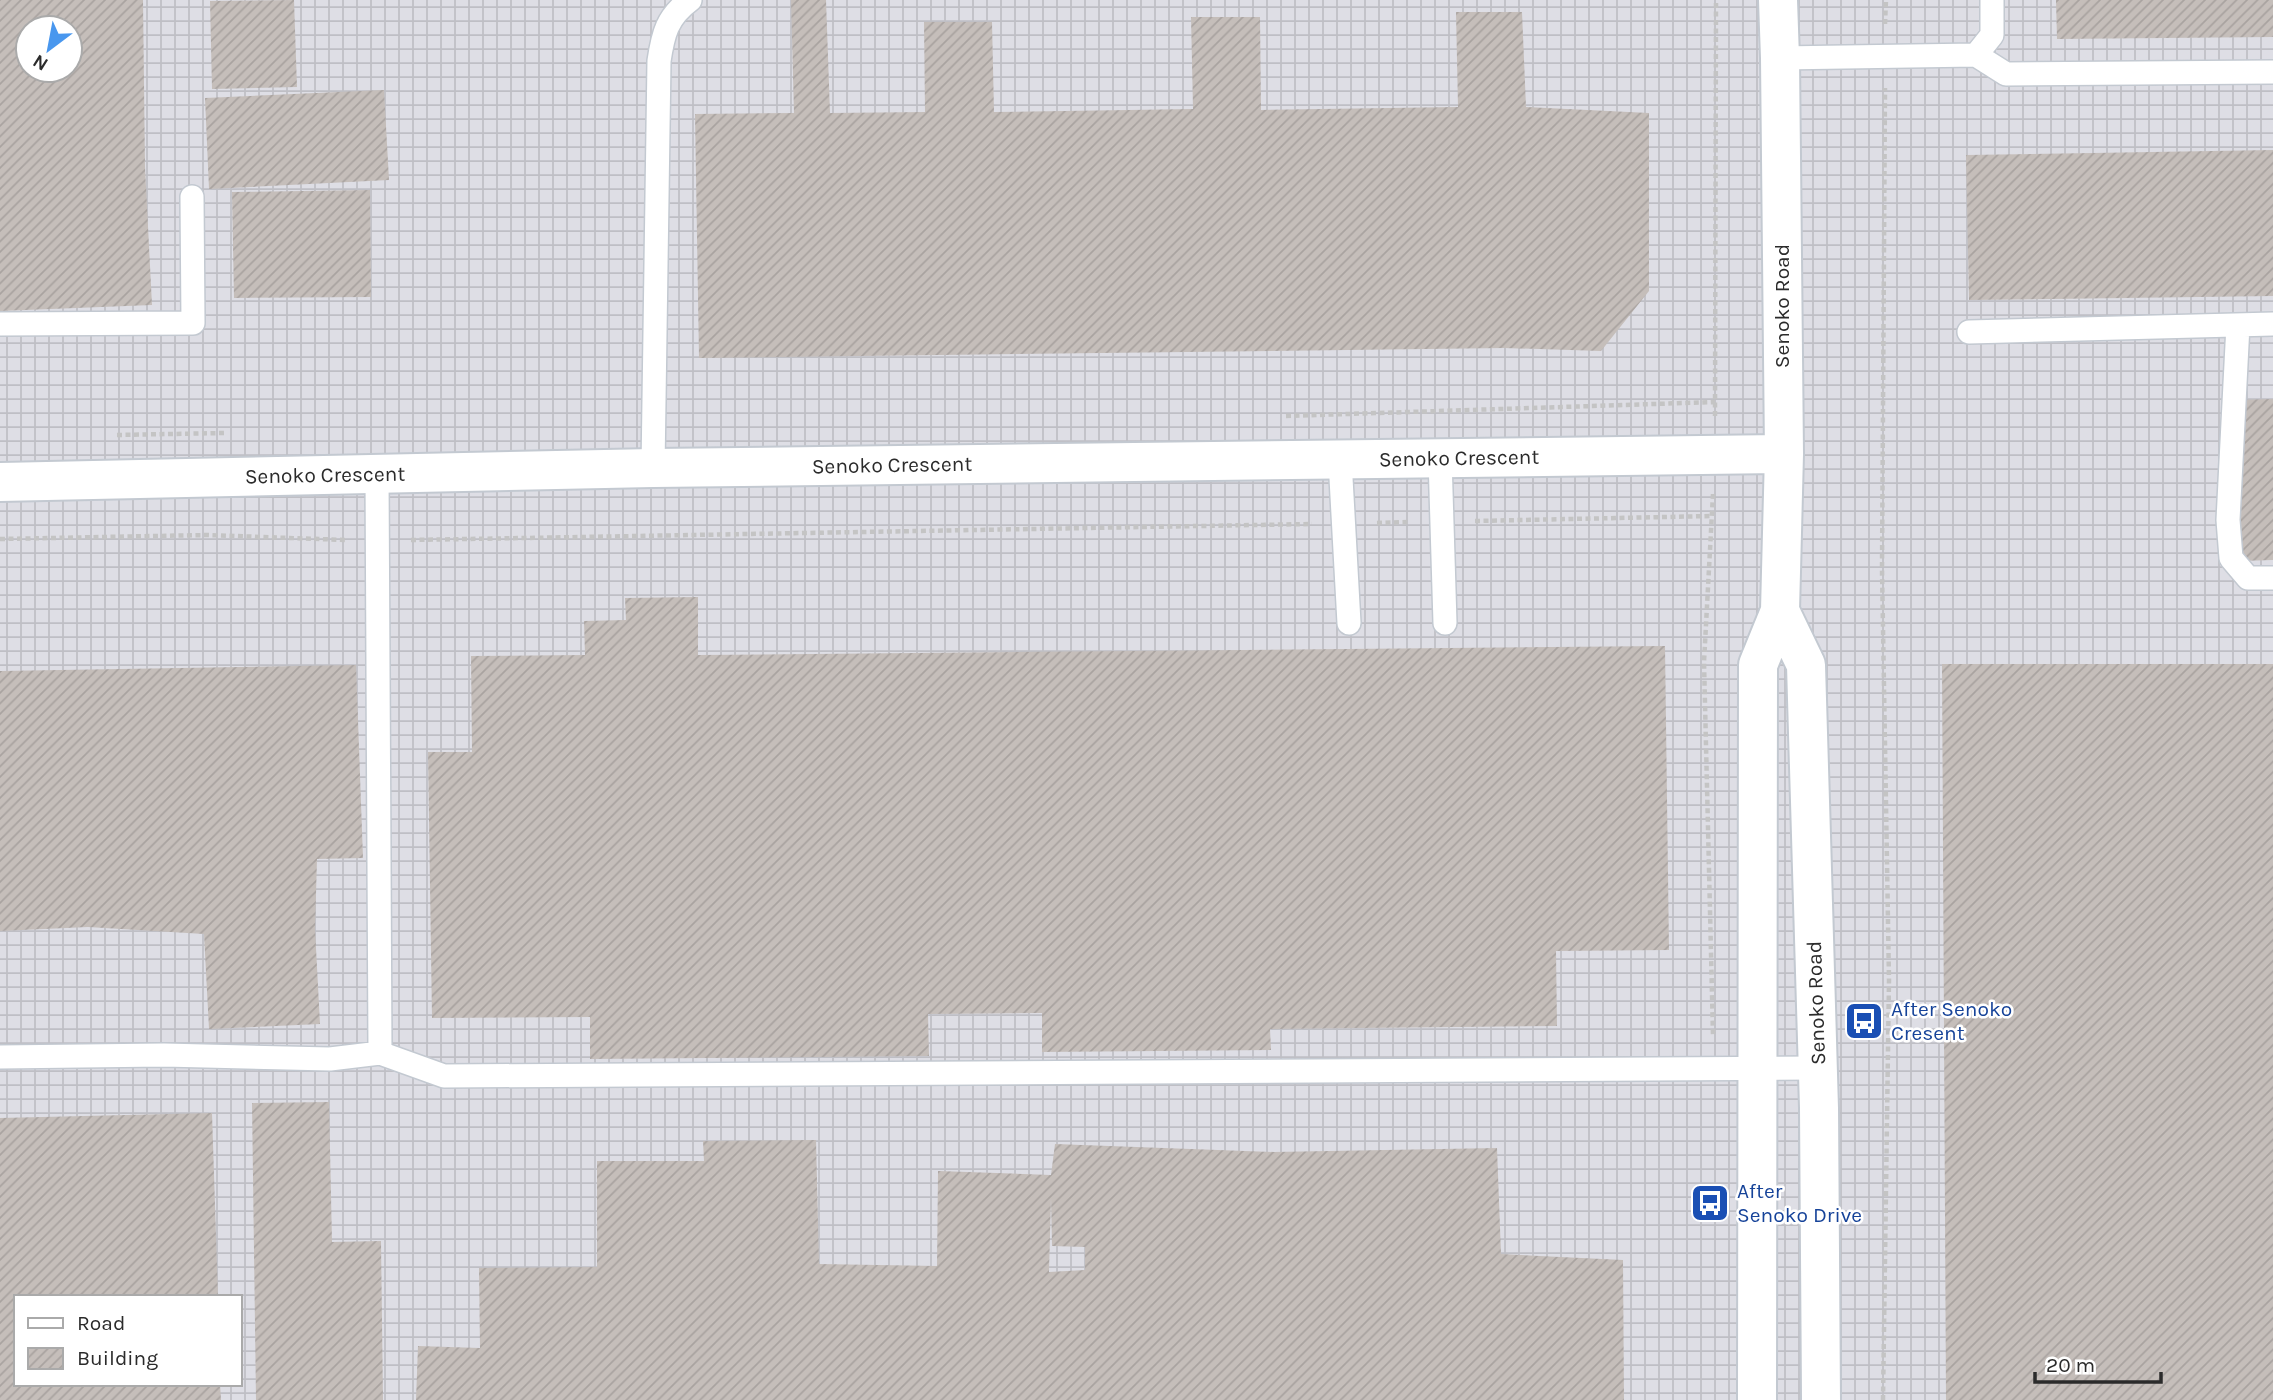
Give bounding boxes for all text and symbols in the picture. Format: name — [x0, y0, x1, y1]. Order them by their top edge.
north arrow — [14, 14, 84, 84]
text: N — [29, 50, 52, 76]
street label: Senoko Road — [1770, 244, 1794, 368]
street label: Senoko Crescent — [1379, 445, 1539, 471]
street label: Senoko Crescent — [812, 452, 972, 478]
street label: Senoko Crescent — [245, 462, 405, 488]
street label: Senoko Road — [1802, 940, 1830, 1066]
place label: After Senoko Cresent — [1891, 997, 2012, 1045]
bus stop icon: After Senoko Cresent — [1843, 1000, 1885, 1042]
place label: After Senoko Drive — [1737, 1179, 1862, 1227]
bus stop icon: After Senoko Drive — [1689, 1182, 1731, 1224]
legend — [14, 1295, 242, 1386]
text: Road — [77, 1311, 125, 1335]
scale bar — [2035, 1340, 2161, 1384]
text: Building — [77, 1346, 158, 1370]
text: 20 m — [2046, 1353, 2095, 1377]

